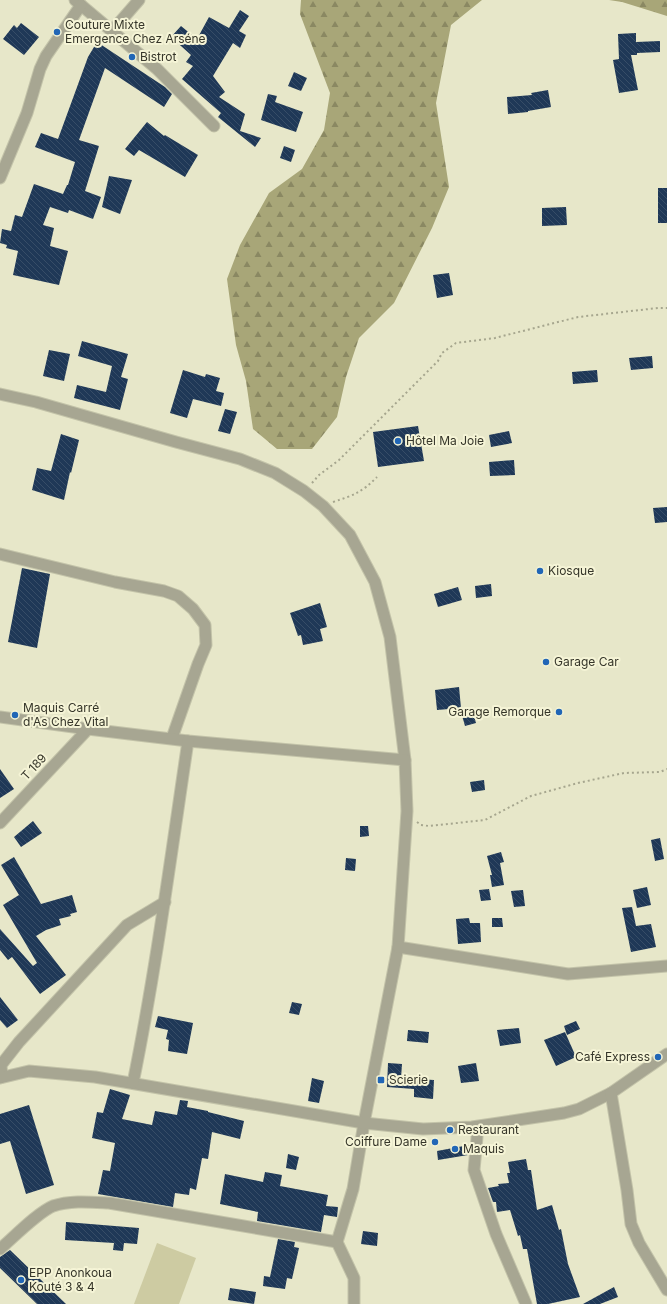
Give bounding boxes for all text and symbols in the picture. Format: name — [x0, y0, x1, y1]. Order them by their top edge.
place label: Couture Mixte Emergence Chez Arséne — [65, 17, 206, 46]
marker: Couture Mixte Emergence Chez Arséne — [52, 27, 62, 37]
place label: Bistrot — [140, 49, 177, 64]
marker: Bistrot — [127, 52, 137, 62]
place label: Hôtel Ma Joie — [406, 433, 484, 448]
marker: Hôtel Ma Joie — [393, 436, 403, 446]
place label: Kiosque — [548, 563, 594, 578]
marker: Kiosque — [535, 566, 545, 576]
place label: Garage Car — [554, 654, 619, 669]
marker: Garage Car — [541, 657, 551, 667]
place label: Maquis Carré d'As Chez Vital — [23, 700, 108, 729]
place label: Garage Remorque — [448, 704, 551, 719]
marker: Garage Remorque — [554, 707, 564, 717]
marker: Maquis Carré d'As Chez Vital — [10, 710, 20, 720]
street label: T 189 — [18, 750, 50, 783]
place label: Café Express — [575, 1049, 650, 1064]
marker: Café Express — [653, 1052, 663, 1062]
place label: Scierie — [389, 1072, 428, 1087]
marker: Scierie — [376, 1075, 386, 1085]
place label: Restaurant — [458, 1122, 519, 1137]
marker: Restaurant — [445, 1125, 455, 1135]
place label: Coiffure Dame — [345, 1134, 427, 1149]
marker: Coiffure Dame — [430, 1137, 440, 1147]
place label: Maquis — [463, 1141, 504, 1156]
marker: Maquis — [450, 1144, 460, 1154]
place label: EPP Anonkoua Kouté 3 & 4 — [29, 1265, 112, 1294]
marker: EPP Anonkoua Kouté 3 & 4 — [16, 1275, 26, 1285]

